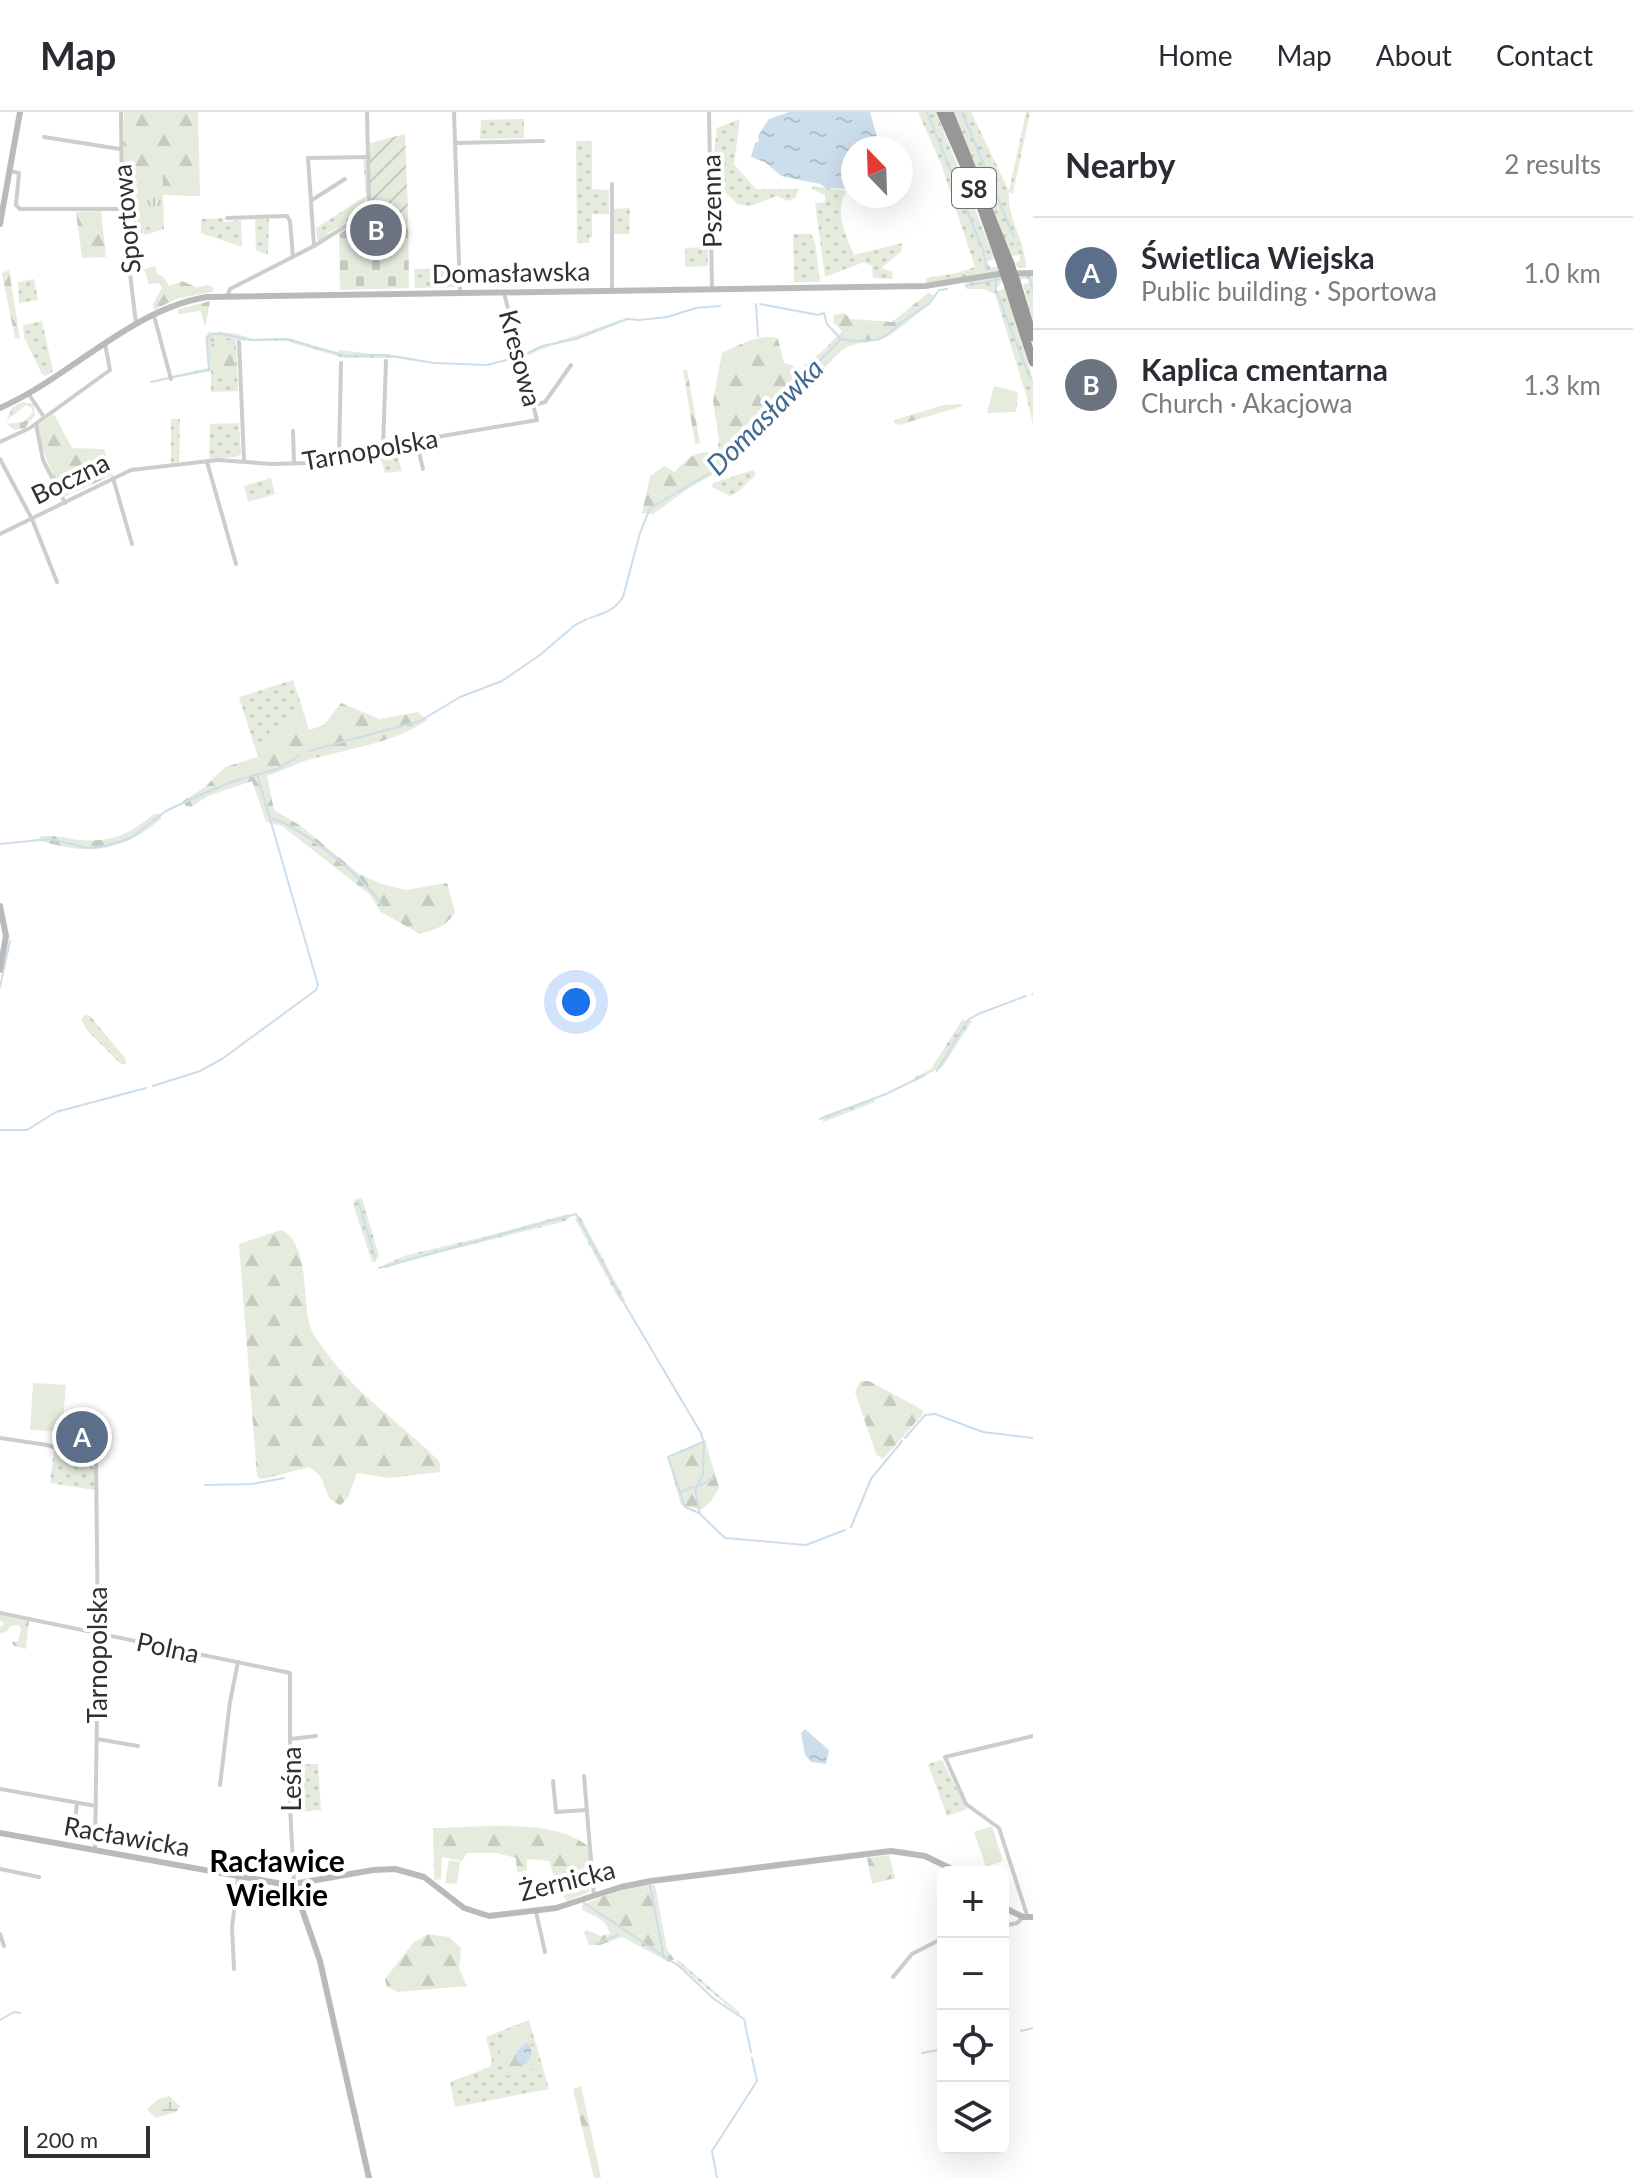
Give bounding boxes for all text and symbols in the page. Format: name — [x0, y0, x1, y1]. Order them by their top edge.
text: Map — [40, 32, 116, 78]
text: Home — [1158, 38, 1233, 72]
text: Map — [1277, 38, 1332, 72]
text: About — [1376, 38, 1452, 72]
text: Contact — [1496, 38, 1593, 72]
north arrow — [841, 136, 913, 208]
text: Nearby — [1065, 144, 1176, 185]
text: 2 results — [1504, 148, 1601, 180]
street label: Pszenna — [694, 154, 728, 248]
street label: Sportowa — [105, 163, 147, 275]
road number: S8 — [952, 168, 996, 208]
pin: B — [350, 200, 402, 260]
text: Świetlica Wiejska — [1141, 239, 1375, 275]
street label: Domasławska — [431, 255, 591, 289]
text: A — [1082, 257, 1100, 289]
text: 1.0 km — [1523, 257, 1601, 289]
text: Public building · Sportowa — [1141, 275, 1437, 307]
street label: Kresowa — [493, 306, 549, 410]
water label: Domasławka — [698, 350, 830, 482]
text: Kaplica cmentarna — [1141, 351, 1388, 387]
text: B — [1082, 369, 1100, 401]
text: 1.3 km — [1523, 369, 1601, 401]
text: Church · Akacjowa — [1141, 387, 1353, 419]
street label: Tarnopolska — [300, 421, 440, 477]
street label: Boczna — [26, 445, 114, 511]
your location — [556, 982, 596, 1022]
pin: A — [56, 1407, 108, 1467]
street label: Tarnopolska — [81, 1587, 113, 1723]
street label: Polna — [134, 1625, 202, 1669]
street label: Leśna — [275, 1747, 307, 1811]
street label: Racławicka — [61, 1809, 193, 1863]
district label: Racławice Wielkie — [209, 1842, 345, 1912]
street label: Żernicka — [516, 1853, 618, 1907]
map controls — [937, 1866, 1009, 2154]
button: + — [937, 1866, 1009, 1938]
button: − — [937, 1938, 1009, 2010]
button: locate — [937, 2010, 1009, 2082]
button: layers — [937, 2082, 1009, 2154]
scale bar — [24, 2122, 150, 2158]
text: 200 m — [36, 2126, 98, 2153]

